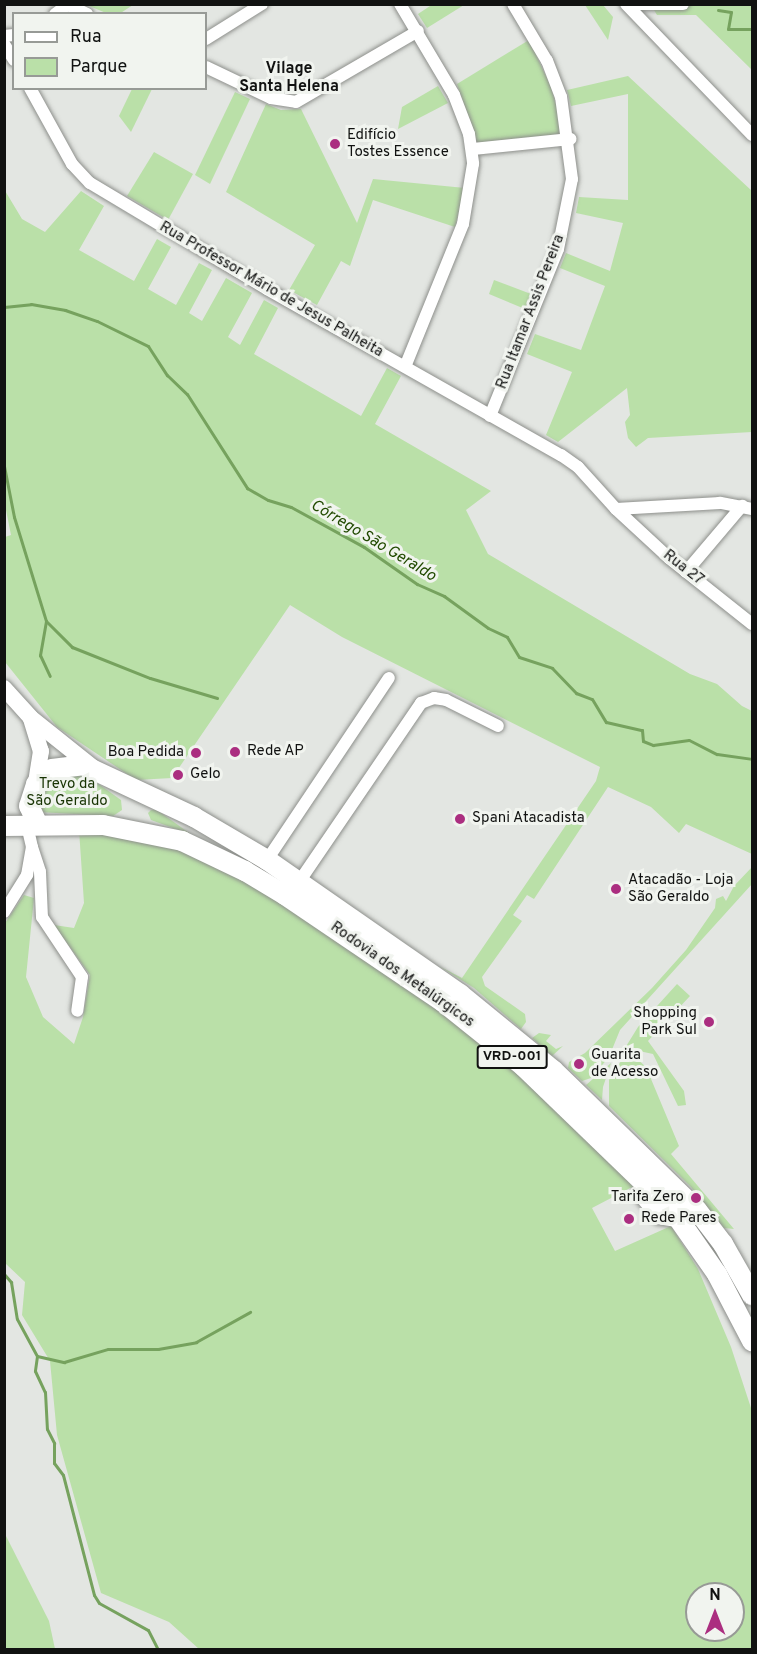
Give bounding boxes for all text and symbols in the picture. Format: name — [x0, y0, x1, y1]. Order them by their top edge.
legend — [12, 12, 207, 90]
text: Rua — [70, 26, 101, 49]
text: Parque — [70, 56, 127, 79]
district label: Vilage Santa Helena — [239, 59, 339, 97]
place label: Edifício Tostes Essence — [347, 126, 449, 161]
marker: Edifício Tostes Essence — [328, 137, 342, 151]
street label: Rua Professor Mário de Jesus Palheita — [156, 218, 386, 362]
street label: Rua Itamar Assis Pereira — [493, 232, 569, 392]
water label: Córrego São Geraldo — [307, 496, 439, 586]
street label: Rua 27 — [659, 547, 707, 589]
place label: Rede AP — [247, 743, 304, 761]
place label: Boa Pedida — [108, 744, 184, 762]
marker: Rede AP — [228, 745, 242, 759]
marker: Boa Pedida — [189, 746, 203, 760]
place label: Gelo — [190, 766, 221, 784]
marker: Gelo — [171, 768, 185, 782]
park label: Trevo da São Geraldo — [26, 775, 108, 810]
place label: Spani Atacadista — [472, 810, 585, 828]
marker: Spani Atacadista — [453, 812, 467, 826]
place label: Atacadão - Loja São Geraldo — [628, 871, 733, 906]
marker: Atacadão - Loja São Geraldo — [609, 882, 623, 896]
street label: Rodovia dos Metalúrgicos — [327, 918, 477, 1032]
place label: Shopping Park Sul — [633, 1004, 697, 1039]
marker: Shopping Park Sul — [702, 1015, 716, 1029]
road number: VRD-001 — [476, 1046, 548, 1068]
place label: Guarita de Acesso — [591, 1046, 659, 1081]
marker: Guarita de Acesso — [572, 1057, 586, 1071]
place label: Tarifa Zero — [611, 1189, 684, 1207]
marker: Tarifa Zero — [689, 1191, 703, 1205]
place label: Rede Pares — [641, 1210, 717, 1228]
marker: Rede Pares — [622, 1212, 636, 1226]
north arrow — [685, 1582, 745, 1642]
text: N — [709, 1586, 721, 1606]

